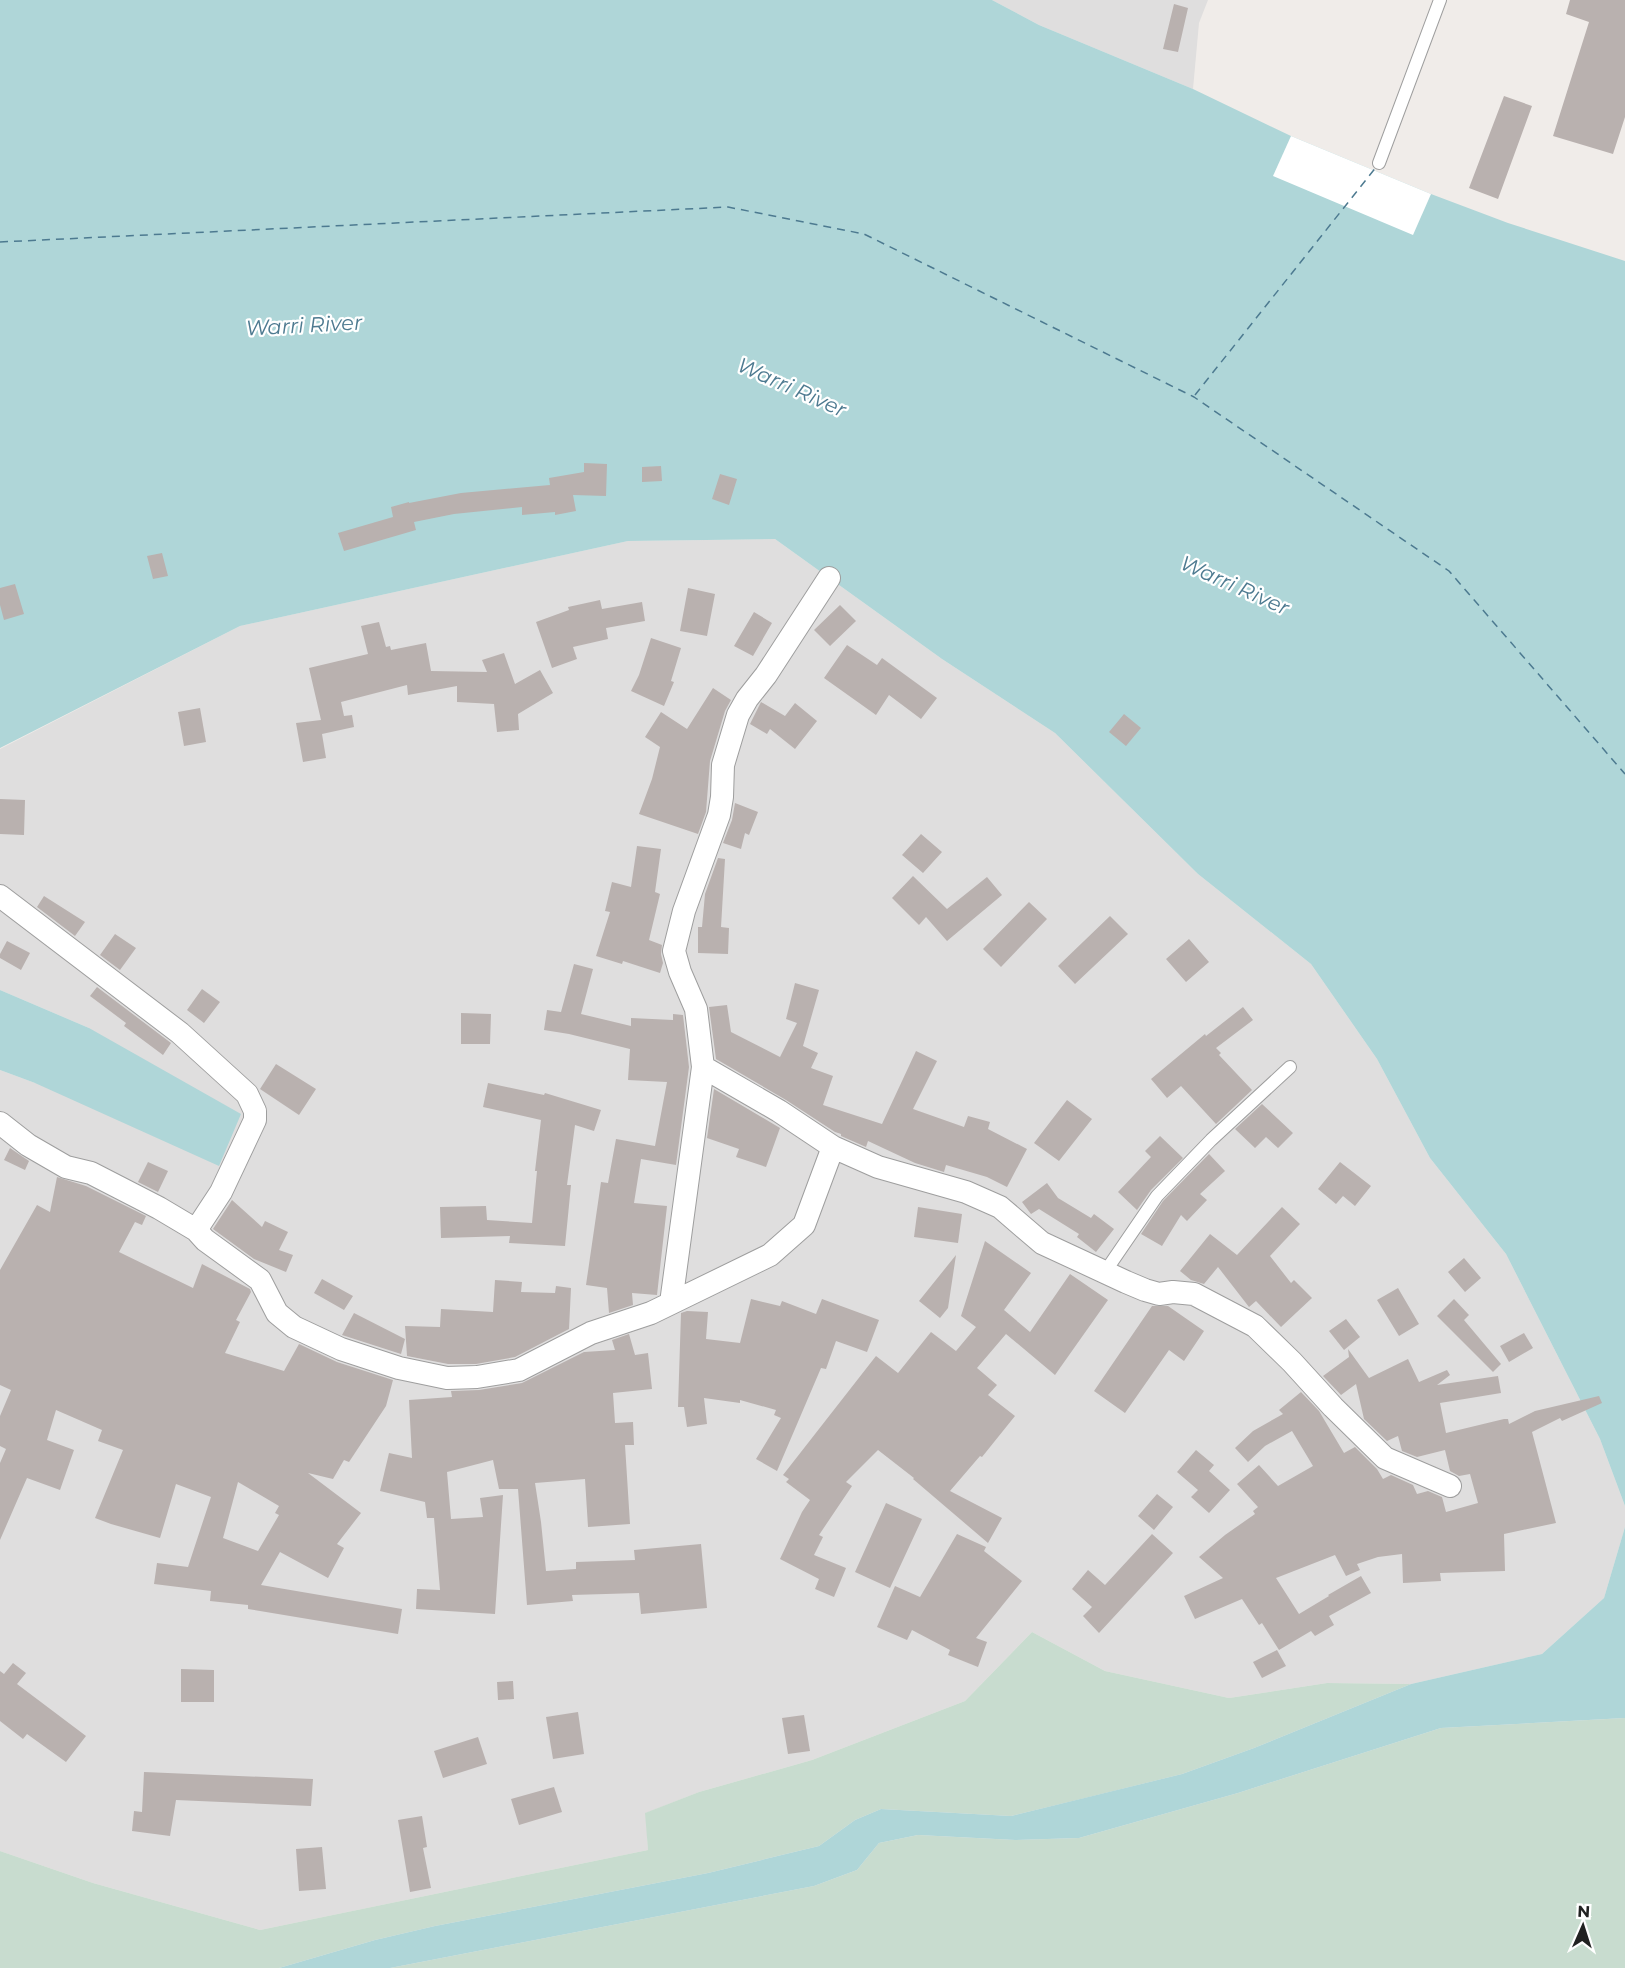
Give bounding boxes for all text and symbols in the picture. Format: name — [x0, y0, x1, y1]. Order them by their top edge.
water label: Warri River — [245, 309, 363, 341]
water label: Warri River — [734, 352, 851, 422]
water label: Warri River — [1177, 550, 1294, 620]
north arrow — [1553, 1896, 1613, 1956]
text: N — [1577, 1902, 1591, 1921]

